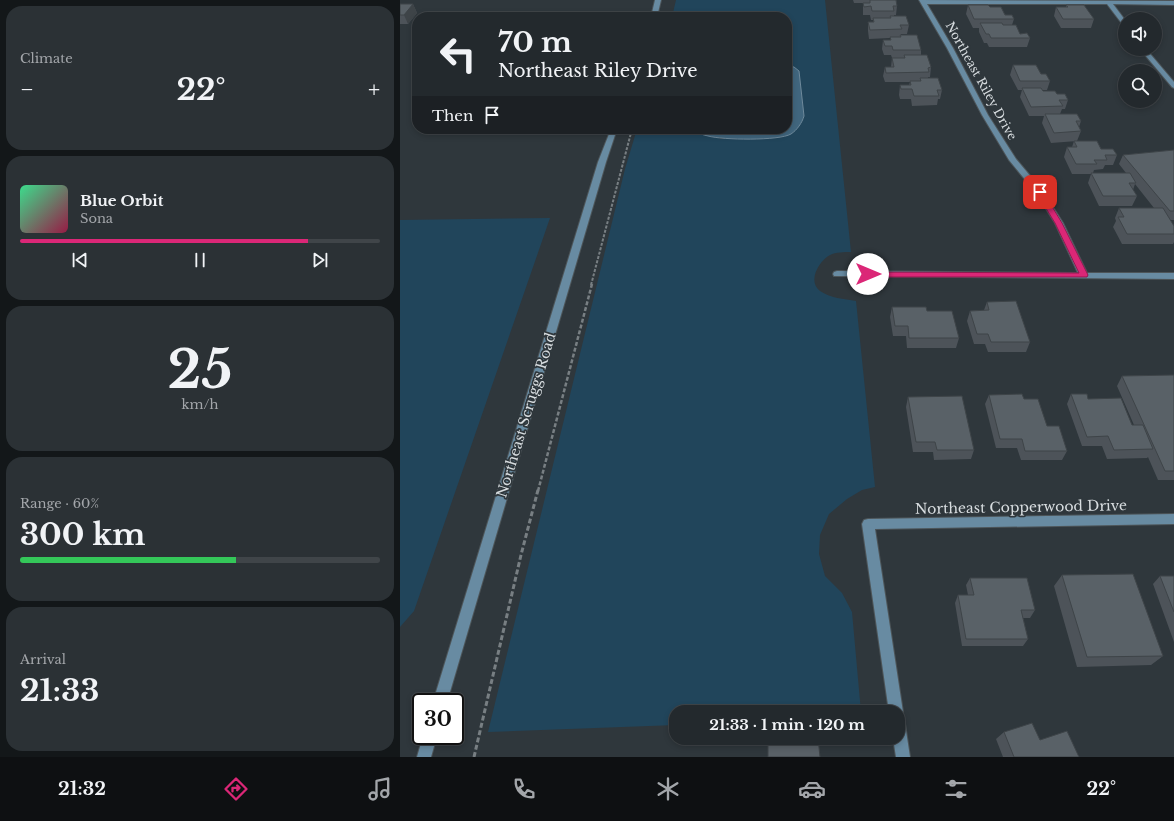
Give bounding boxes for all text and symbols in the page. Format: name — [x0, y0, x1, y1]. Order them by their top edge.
map controls — [1118, 12, 1162, 108]
button: sound — [1118, 12, 1162, 56]
street label: Northeast Riley Drive — [943, 19, 1020, 143]
text: 70 m — [498, 25, 572, 60]
icon: left — [432, 28, 484, 80]
text: Climate — [20, 50, 73, 67]
text: Northeast Riley Drive — [498, 60, 697, 82]
button: search — [1118, 64, 1162, 108]
text: 22° — [176, 71, 225, 108]
text: − — [20, 76, 34, 103]
text: + — [368, 76, 380, 103]
icon: arrive — [481, 104, 503, 126]
text: Then — [432, 106, 473, 125]
pin — [1023, 175, 1057, 209]
icon: arrive — [1029, 181, 1051, 203]
text: Blue Orbit — [80, 191, 163, 210]
text: Sona — [80, 210, 113, 227]
icon: previous — [69, 249, 91, 271]
icon: pause — [189, 249, 211, 271]
icon: next — [309, 249, 331, 271]
position arrow — [847, 253, 889, 295]
street label: Northeast Scruggs Road — [492, 330, 560, 500]
text: 25 — [168, 338, 232, 402]
text: km/h — [182, 396, 218, 413]
text: Range · 60% — [20, 495, 99, 512]
street label: Northeast Copperwood Drive — [915, 496, 1127, 518]
text: 300 km — [20, 516, 146, 553]
text: Arrival — [20, 651, 66, 668]
text: 21:33 — [20, 672, 99, 709]
speed limit sign: 30 — [412, 693, 464, 745]
text: 21:33 · 1 min · 120 m — [709, 715, 865, 734]
icon: directions — [222, 775, 250, 803]
icon: music — [366, 775, 394, 803]
icon: phone — [510, 775, 538, 803]
icon: climate — [654, 775, 682, 803]
icon: car — [798, 775, 826, 803]
icon: filters — [942, 775, 970, 803]
text: 21:32 — [58, 778, 106, 800]
text: 22° — [1086, 778, 1116, 800]

